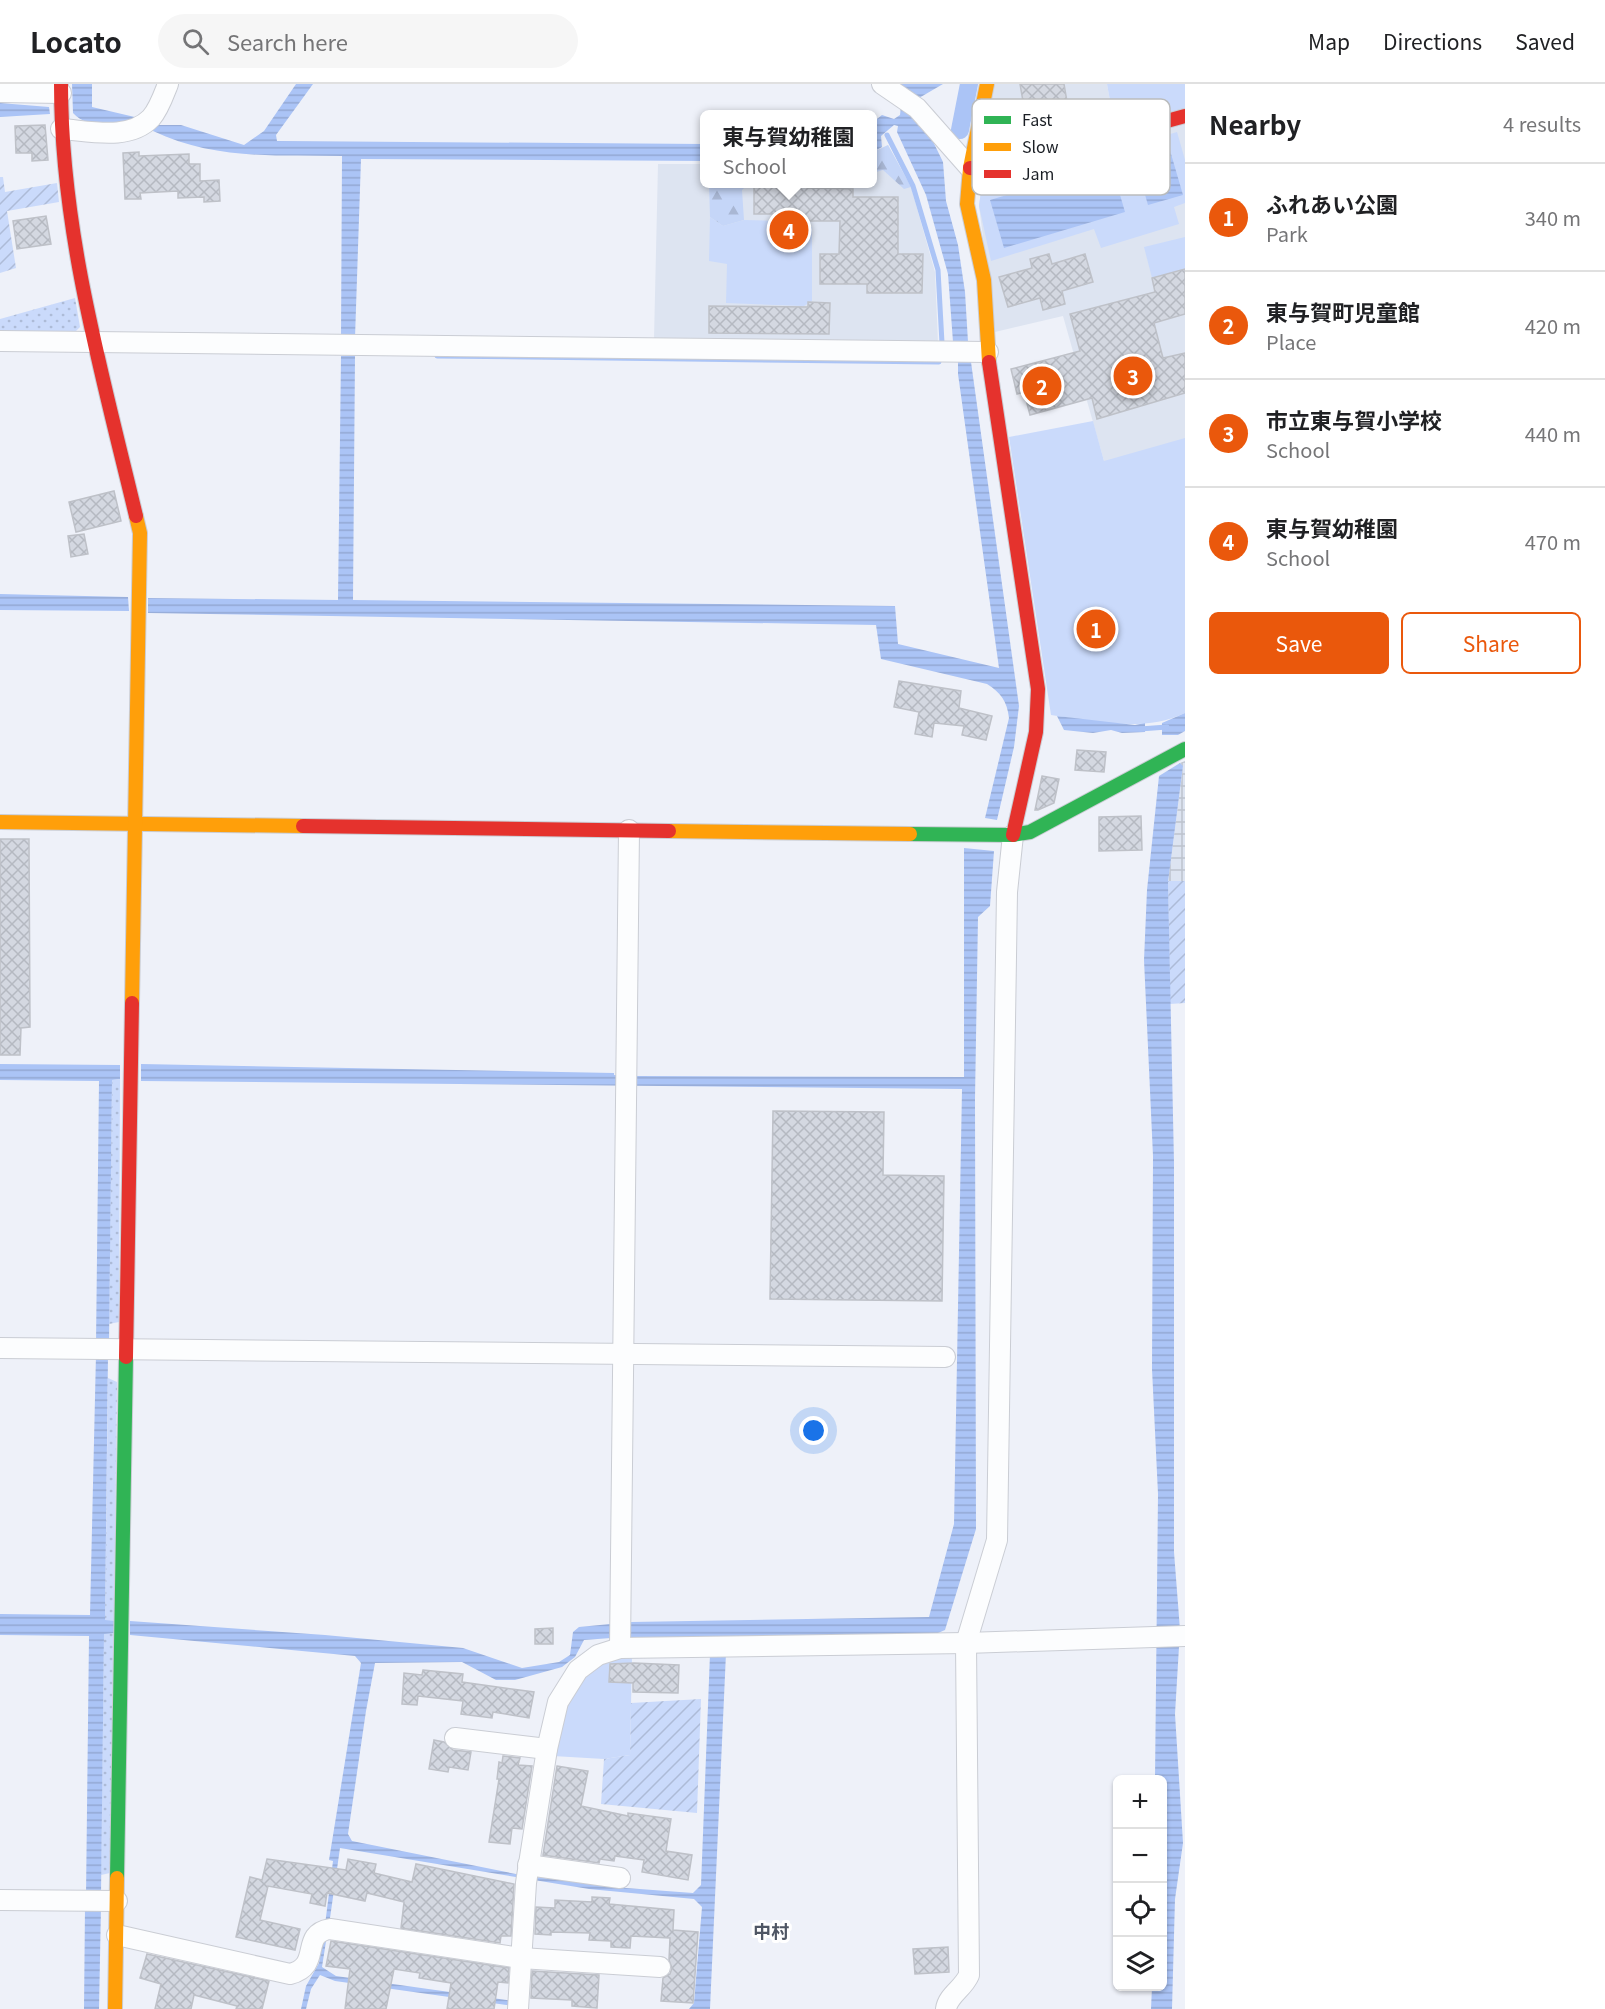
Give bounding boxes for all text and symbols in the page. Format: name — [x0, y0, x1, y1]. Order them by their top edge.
search box — [158, 14, 578, 68]
text: Locato — [30, 21, 122, 61]
icon: search — [179, 25, 212, 58]
text: Search here — [227, 25, 348, 57]
text: Map — [1308, 26, 1350, 56]
text: Directions — [1383, 26, 1482, 56]
text: Saved — [1515, 26, 1575, 56]
legend — [972, 99, 1170, 195]
text: Nearby — [1209, 105, 1301, 142]
text: Fast — [1022, 107, 1052, 131]
text: 4 results — [1503, 109, 1581, 138]
popup — [700, 110, 877, 188]
text: 東与賀幼稚園 — [722, 119, 855, 151]
text: Slow — [1022, 134, 1059, 158]
text: School — [722, 151, 787, 180]
text: Jam — [1022, 161, 1054, 185]
text: ふれあい公園 — [1266, 187, 1398, 219]
text: 1 — [1223, 203, 1234, 232]
text: 340 m — [1525, 203, 1581, 232]
pin: 4 — [770, 208, 808, 252]
text: Park — [1266, 219, 1308, 248]
text: 東与賀町児童館 — [1266, 295, 1420, 327]
text: 2 — [1223, 311, 1234, 340]
text: 420 m — [1525, 311, 1581, 340]
text: Place — [1266, 327, 1316, 356]
pin: 3 — [1114, 354, 1152, 398]
pin: 2 — [1022, 364, 1062, 408]
text: 市立東与賀小学校 — [1266, 403, 1442, 435]
text: 3 — [1223, 419, 1234, 448]
text: 440 m — [1525, 419, 1581, 448]
text: School — [1266, 435, 1330, 464]
text: 東与賀幼稚園 — [1266, 511, 1398, 543]
text: 4 — [1223, 527, 1234, 556]
text: 470 m — [1525, 527, 1581, 556]
text: School — [1266, 543, 1330, 572]
pin: 1 — [1076, 606, 1116, 652]
button: Save — [1209, 612, 1389, 674]
button: Share — [1401, 612, 1581, 674]
your location — [799, 1416, 828, 1445]
map controls — [1113, 1775, 1167, 1991]
button: + — [1113, 1775, 1167, 1829]
button: − — [1113, 1829, 1167, 1883]
button: locate — [1113, 1883, 1167, 1937]
district label: 中村 — [753, 1917, 789, 1943]
button: layers — [1113, 1937, 1167, 1991]

